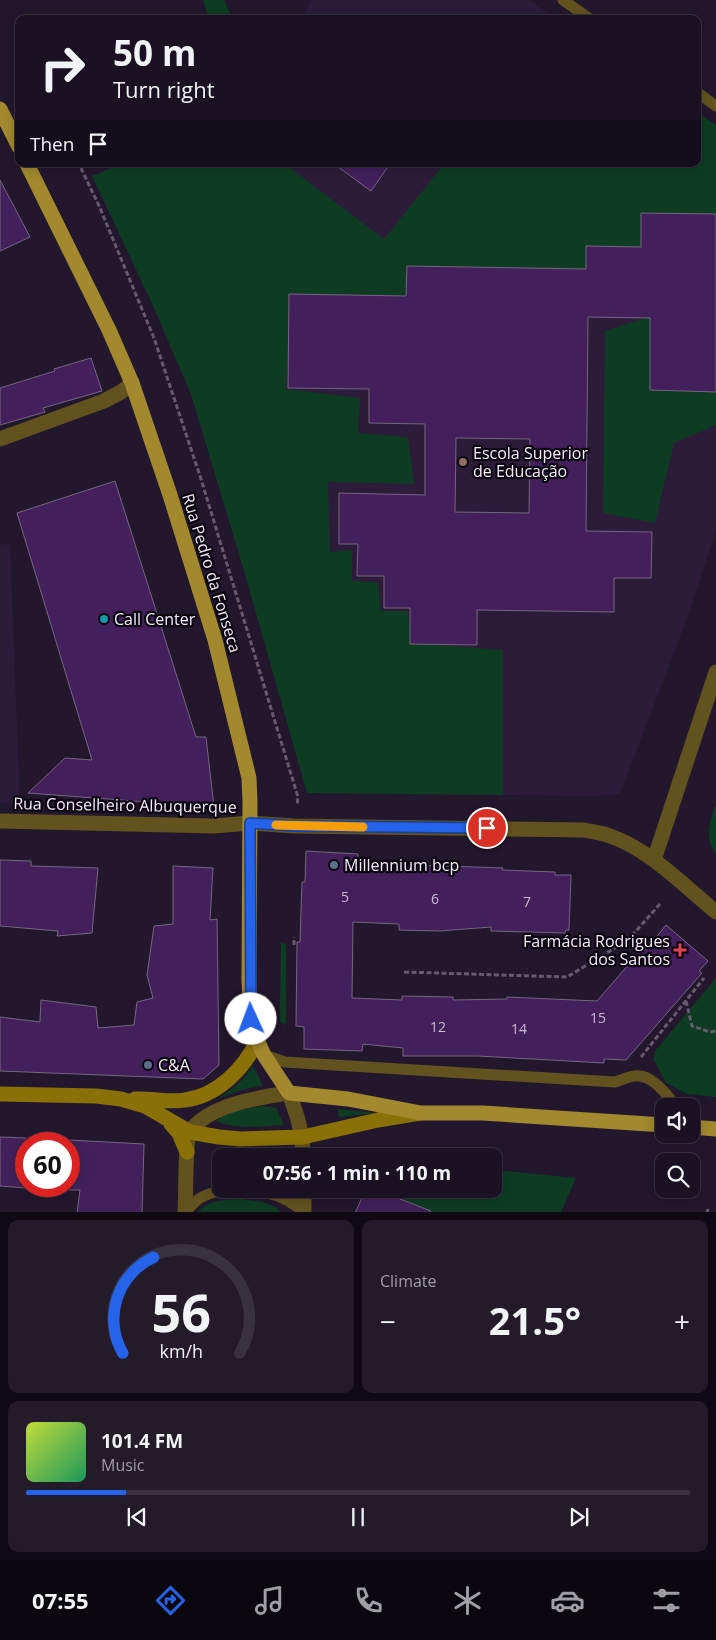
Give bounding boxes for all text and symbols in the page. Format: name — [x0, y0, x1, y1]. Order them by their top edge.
text: 50 m — [113, 29, 196, 76]
icon: right — [30, 35, 95, 100]
text: Turn right — [113, 74, 215, 104]
icon: arrive — [84, 130, 112, 158]
text: Then — [30, 131, 74, 157]
place label: Escola Superior de Educação — [473, 442, 588, 482]
marker: Escola Superior de Educação — [457, 456, 469, 468]
street label: Rua Pedro da Fonseca — [177, 491, 247, 655]
place label: Call Center — [114, 608, 196, 630]
marker: Call Center — [98, 613, 110, 625]
street label: Rua Conselheiro Albuquerque — [13, 792, 237, 818]
pin — [466, 807, 508, 849]
icon: arrive — [473, 814, 501, 842]
place label: Millennium bcp — [344, 854, 459, 876]
marker: Millennium bcp — [328, 859, 340, 871]
house number: 5 — [341, 887, 349, 906]
house number: 6 — [431, 889, 439, 908]
house number: 7 — [523, 892, 531, 911]
place label: Farmácia Rodrigues dos Santos — [523, 930, 670, 970]
marker: Farmácia Rodrigues dos Santos — [674, 944, 686, 956]
position arrow — [224, 992, 276, 1044]
house number: 15 — [590, 1008, 606, 1027]
house number: 12 — [430, 1017, 446, 1036]
house number: 14 — [511, 1019, 527, 1038]
place label: C&A — [158, 1054, 191, 1076]
marker: C&A — [142, 1059, 154, 1071]
map controls — [655, 1098, 700, 1198]
button: sound — [655, 1098, 700, 1143]
speed limit sign: 60 — [15, 1132, 80, 1197]
button: search — [655, 1153, 700, 1198]
text: 07:56 · 1 min · 110 m — [263, 1160, 451, 1186]
text: Climate — [380, 1270, 437, 1292]
text: 56 — [151, 1276, 211, 1347]
text: 21.5° — [489, 1294, 581, 1346]
text: − — [380, 1302, 396, 1340]
text: + — [674, 1302, 690, 1340]
text: km/h — [159, 1339, 203, 1363]
text: 101.4 FM — [101, 1428, 183, 1454]
text: Music — [101, 1454, 145, 1476]
icon: previous — [123, 1503, 151, 1531]
icon: pause — [344, 1503, 372, 1531]
icon: next — [565, 1503, 593, 1531]
icon: directions — [153, 1583, 188, 1618]
icon: music — [252, 1583, 287, 1618]
icon: phone — [351, 1583, 386, 1618]
icon: climate — [450, 1583, 485, 1618]
icon: car — [550, 1583, 585, 1618]
icon: filters — [649, 1583, 684, 1618]
text: 07:55 — [32, 1585, 89, 1615]

